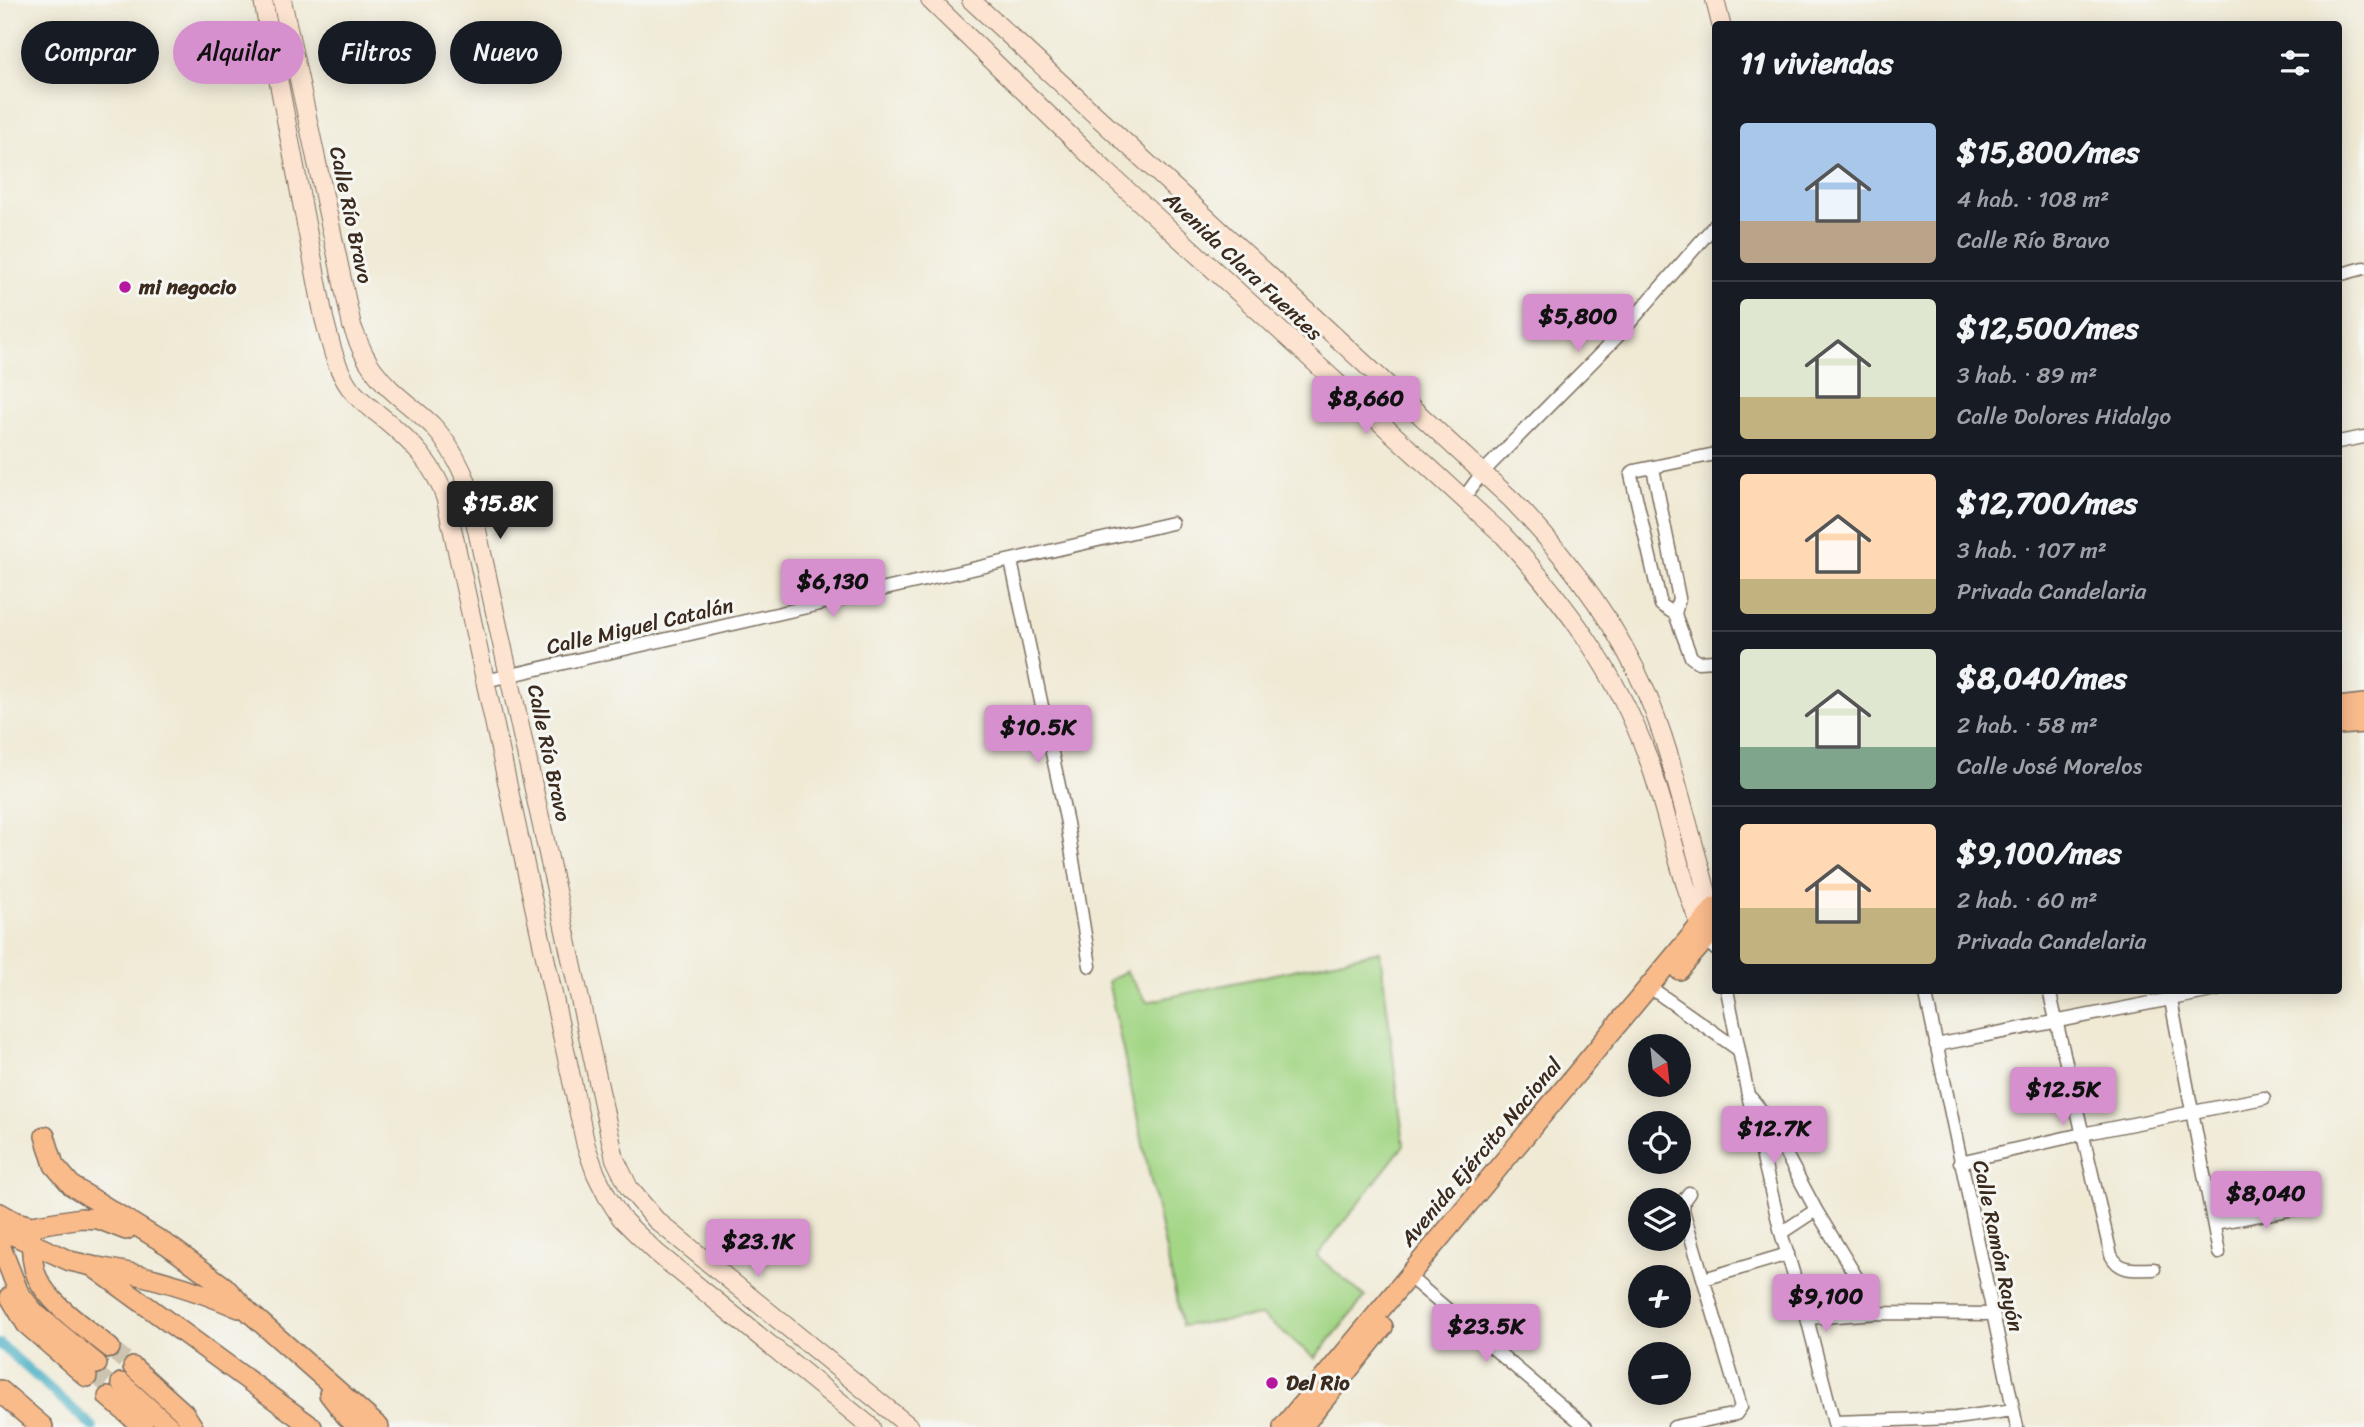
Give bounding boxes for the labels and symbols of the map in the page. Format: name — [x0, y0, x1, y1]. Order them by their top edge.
street label: Calle Río Bravo — [318, 143, 384, 287]
street label: Avenida Clara Fuentes — [1154, 181, 1332, 351]
place label: mi negocio — [138, 268, 237, 306]
marker: mi negocio — [117, 279, 133, 295]
pin: $5,800 — [1521, 294, 1635, 354]
pin: $8,660 — [1309, 376, 1423, 436]
pin: $15.8K — [443, 482, 557, 541]
pin: $6,130 — [776, 560, 890, 619]
street label: Calle Miguel Catalán — [543, 586, 737, 666]
street label: Calle Río Bravo — [516, 681, 582, 825]
pin: $10.5K — [981, 706, 1095, 765]
north arrow — [1628, 1034, 1690, 1097]
street label: Avenida Ejército Nacional — [1389, 1048, 1573, 1256]
pin: $12.5K — [2006, 1068, 2120, 1127]
pin: $12.7K — [1717, 1106, 1831, 1166]
street label: Calle Ramón Rayón — [1961, 1157, 2035, 1335]
pin: $8,040 — [2209, 1172, 2323, 1231]
pin: $23.1K — [701, 1220, 815, 1279]
pin: $9,100 — [1769, 1274, 1883, 1334]
pin: $23.5K — [1429, 1304, 1543, 1364]
place label: Del Rio — [1286, 1364, 1350, 1402]
marker: Del Rio — [1264, 1375, 1280, 1391]

